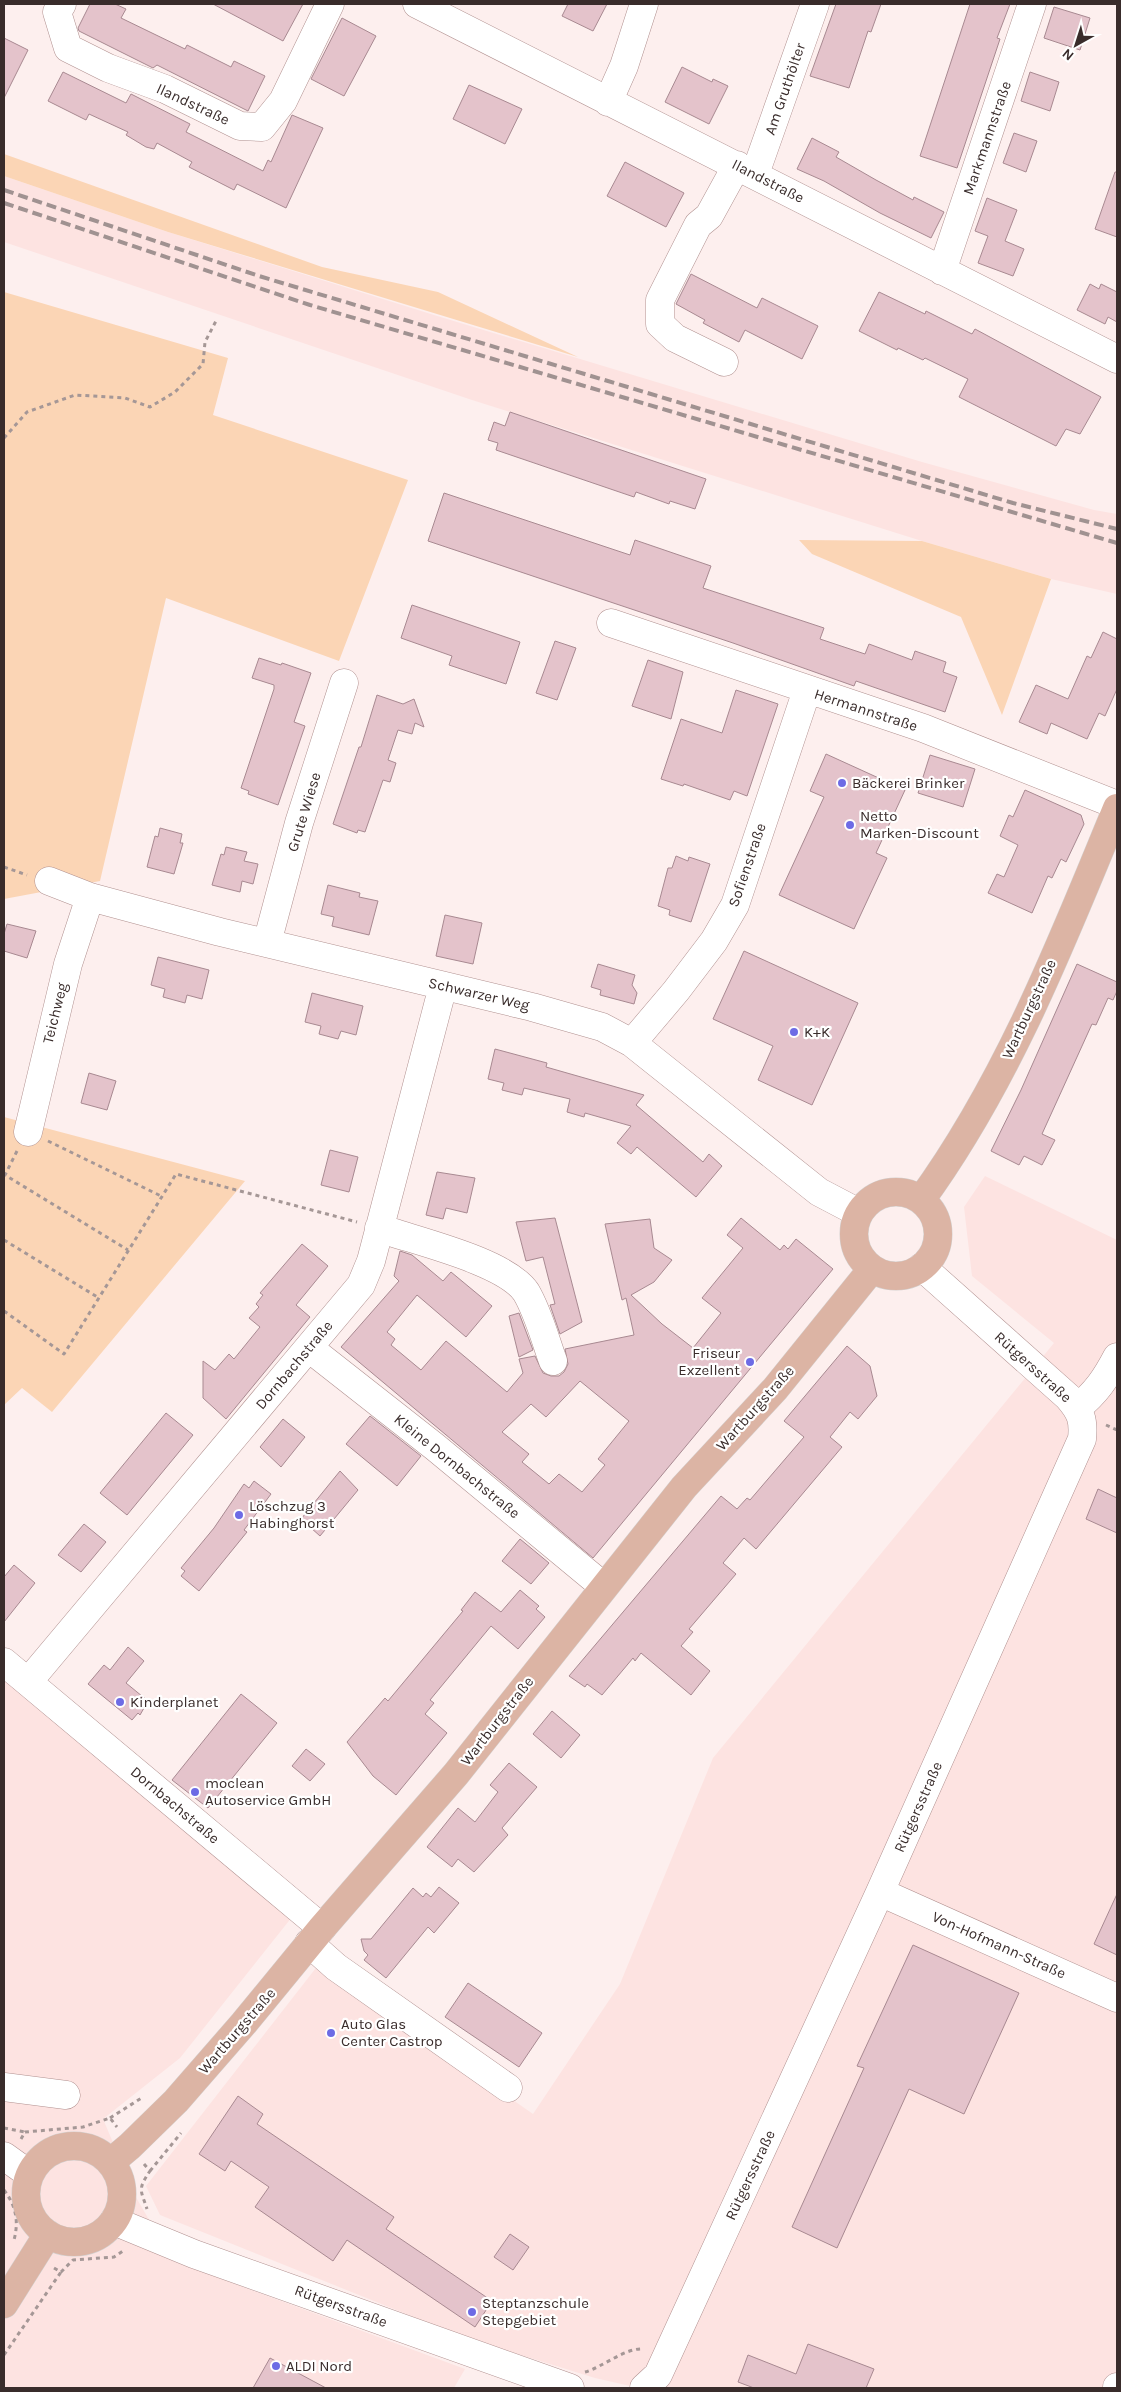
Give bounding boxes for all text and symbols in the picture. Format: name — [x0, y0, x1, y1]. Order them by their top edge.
north arrow — [1051, 20, 1101, 70]
street label: Am Gruthölter — [761, 40, 809, 137]
text: N — [1059, 45, 1077, 64]
street label: Ilandstraße — [154, 79, 232, 129]
street label: Markmannstraße — [959, 79, 1015, 197]
street label: Ilandstraße — [729, 155, 807, 207]
street label: Hermannstraße — [812, 685, 920, 735]
street label: Grute Wiese — [283, 770, 325, 854]
place label: Bäckerei Brinker — [852, 774, 965, 792]
marker: Bäckerei Brinker — [836, 777, 848, 789]
place label: Netto Marken-Discount — [860, 807, 979, 842]
marker: Netto Marken-Discount — [844, 819, 856, 831]
street label: Sofienstraße — [724, 821, 770, 909]
street label: Wartburgstraße — [998, 956, 1060, 1062]
street label: Schwarzer Weg — [427, 974, 532, 1015]
street label: Teichweg — [39, 980, 71, 1045]
place label: K+K — [804, 1023, 830, 1041]
marker: K+K — [788, 1026, 800, 1038]
street label: Dornbachstraße — [252, 1317, 336, 1413]
street label: Rütgersstraße — [991, 1328, 1075, 1406]
place label: Friseur Exzellent — [678, 1344, 741, 1379]
marker: Friseur Exzellent — [744, 1356, 756, 1368]
street label: Wartburgstraße — [712, 1362, 798, 1454]
street label: Kleine Dornbachstraße — [391, 1410, 523, 1522]
place label: Löschzug 3 Habinghorst — [249, 1497, 335, 1532]
marker: Löschzug 3 Habinghorst — [233, 1509, 245, 1521]
street label: Wartburgstraße — [457, 1673, 537, 1769]
place label: Kinderplanet — [130, 1693, 219, 1711]
marker: Kinderplanet — [114, 1696, 126, 1708]
street label: Rütgersstraße — [890, 1759, 946, 1855]
street label: Dornbachstraße — [127, 1763, 223, 1847]
place label: moclean Autoservice GmbH — [205, 1774, 331, 1809]
marker: moclean Autoservice GmbH — [189, 1786, 201, 1798]
street label: Von-Hofmann-Straße — [929, 1907, 1069, 1983]
street label: Wartburgstraße — [195, 1984, 279, 2078]
place label: Auto Glas Center Castrop — [341, 2015, 443, 2050]
marker: Auto Glas Center Castrop — [325, 2027, 337, 2039]
street label: Rütgersstraße — [721, 2127, 779, 2223]
street label: Rütgersstraße — [292, 2281, 390, 2331]
place label: Steptanzschule Stepgebiet — [482, 2294, 589, 2329]
marker: Steptanzschule Stepgebiet — [466, 2306, 478, 2318]
place label: ALDI Nord — [286, 2357, 352, 2375]
marker: ALDI Nord — [270, 2360, 282, 2372]

